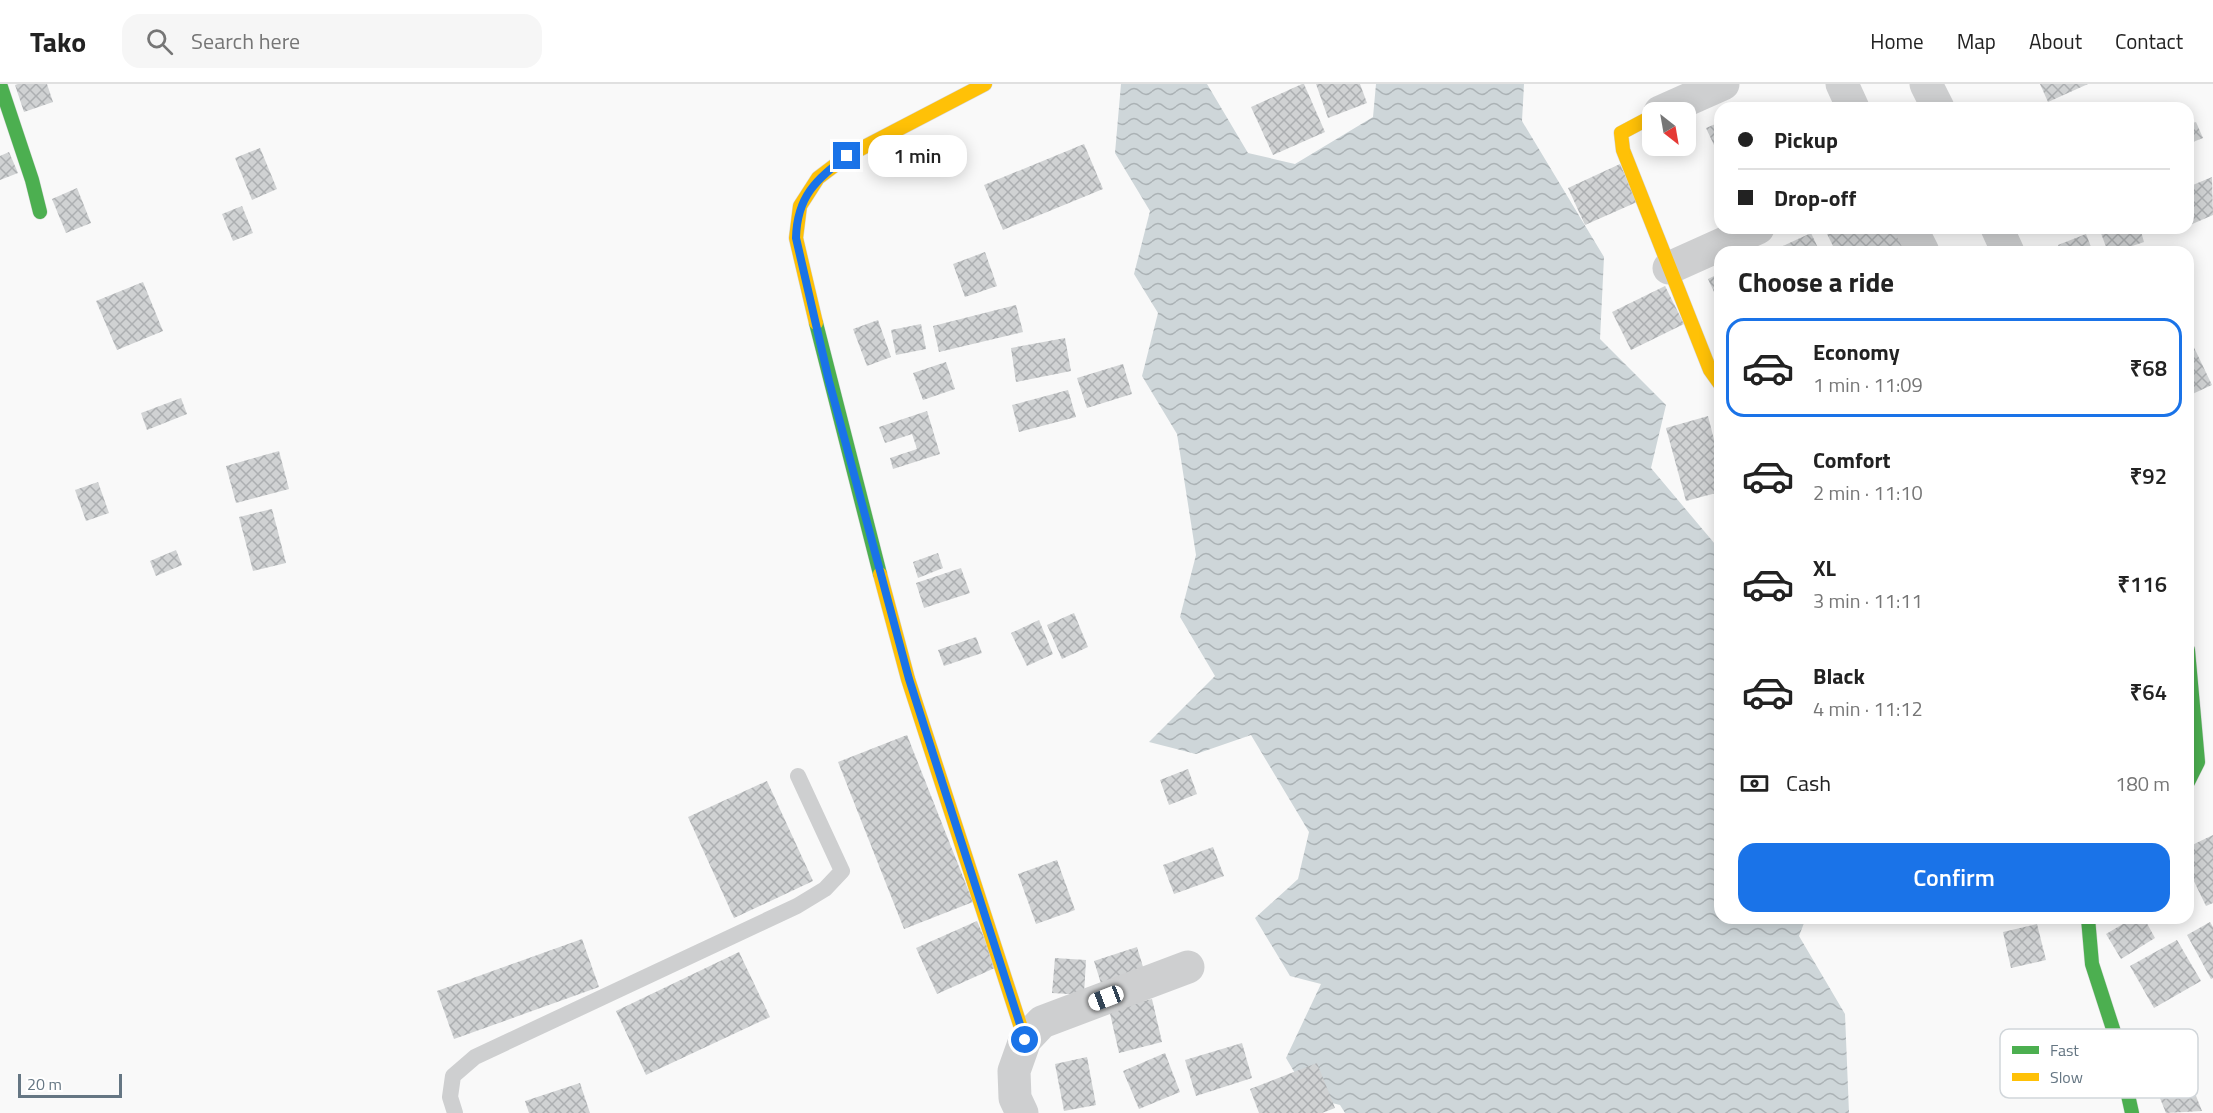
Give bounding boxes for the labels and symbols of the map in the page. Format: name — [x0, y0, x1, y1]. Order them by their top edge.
north arrow — [1642, 102, 1696, 156]
callout: 1 min — [868, 135, 967, 177]
route end — [833, 142, 860, 169]
car — [1086, 983, 1126, 1013]
route start — [1011, 1026, 1038, 1053]
legend — [2000, 1029, 2198, 1098]
text: Fast — [2050, 1038, 2079, 1062]
text: Slow — [2050, 1065, 2083, 1089]
scale bar — [18, 1071, 122, 1098]

